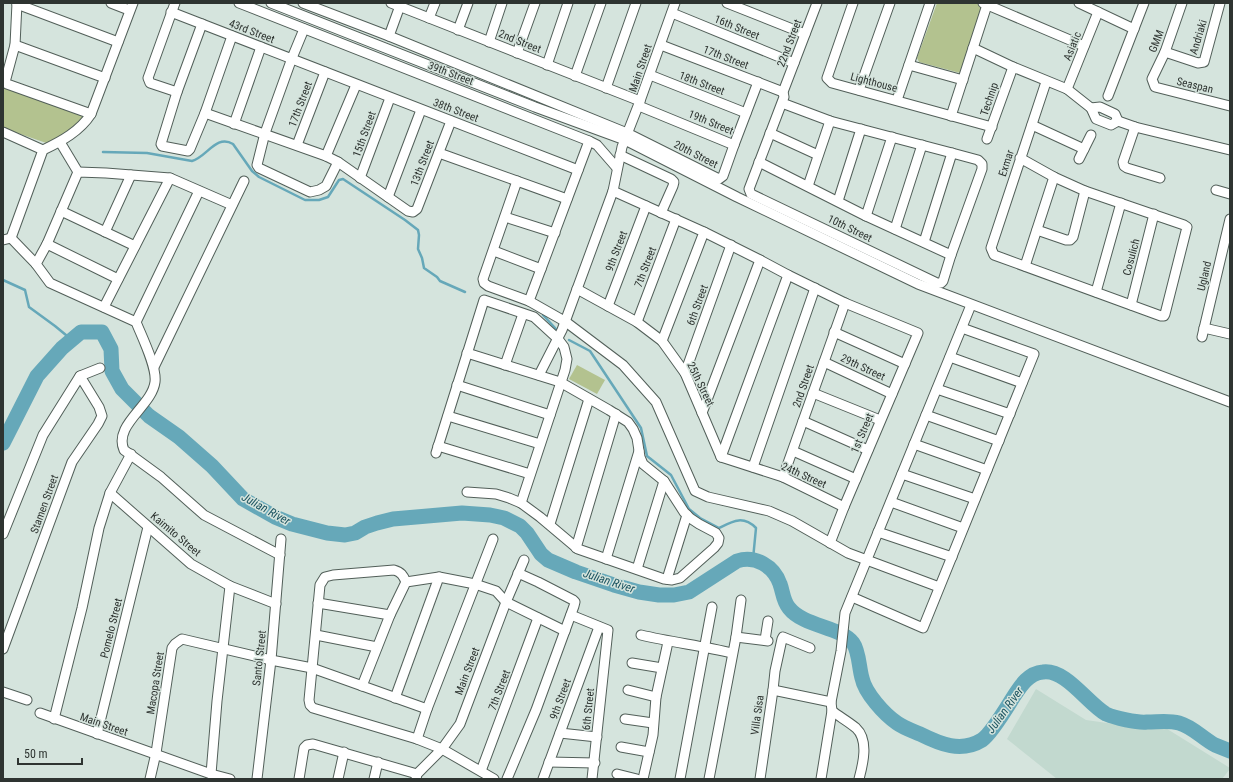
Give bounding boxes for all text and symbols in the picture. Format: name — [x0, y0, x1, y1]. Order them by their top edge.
street label: 16th Street — [712, 12, 761, 42]
street label: 43rd Street — [227, 17, 276, 46]
street label: 22nd Street — [774, 18, 804, 69]
street label: Andriaki — [1187, 18, 1210, 56]
street label: 2nd Street — [497, 27, 543, 56]
street label: GMM — [1146, 28, 1167, 54]
street label: Asiatic — [1061, 30, 1084, 63]
street label: Main Street — [626, 43, 655, 94]
street label: 17th Street — [701, 43, 750, 72]
street label: 39th Street — [426, 59, 475, 88]
street label: 18th Street — [677, 69, 726, 98]
street label: Lighthouse — [849, 70, 899, 95]
street label: Seaspan — [1175, 75, 1214, 96]
street label: 17th Street — [286, 80, 315, 129]
street label: Technip — [978, 81, 1001, 117]
street label: 38th Street — [431, 96, 480, 125]
street label: 19th Street — [686, 107, 735, 137]
street label: 15th Street — [350, 110, 379, 159]
street label: 20th Street — [672, 138, 720, 171]
street label: 13th Street — [408, 139, 437, 188]
street label: Exmar — [996, 148, 1017, 178]
street label: 10th Street — [825, 212, 874, 245]
street label: 9th Street — [603, 229, 630, 273]
street label: Cosulich — [1120, 237, 1143, 277]
street label: 7th Street — [632, 245, 659, 289]
street label: Ugland — [1195, 260, 1214, 292]
street label: 6th Street — [684, 283, 711, 327]
street label: 29th Street — [838, 351, 887, 383]
street label: 25th Street — [684, 360, 717, 409]
street label: 2nd Street — [790, 363, 817, 409]
street label: 1st Street — [848, 411, 877, 455]
street label: 24th Street — [779, 460, 828, 491]
street label: Stamen Street — [28, 473, 61, 535]
water label: Julian River — [239, 490, 293, 528]
street label: Kaimito Street — [148, 510, 203, 559]
water label: Julian River — [581, 566, 637, 596]
street label: Pomelo Street — [98, 597, 125, 659]
street label: Santol Street — [250, 630, 269, 686]
street label: Main Street — [452, 646, 482, 697]
street label: Macopa Street — [144, 651, 167, 715]
street label: 7th Street — [486, 668, 513, 712]
street label: 9th Street — [547, 677, 574, 721]
water label: Julian River — [984, 684, 1027, 736]
street label: 6th Street — [580, 687, 597, 731]
street label: Villa Sisa — [748, 694, 767, 736]
street label: Main Street — [78, 710, 129, 739]
scale bar — [18, 740, 82, 766]
text: 50 m — [24, 747, 48, 761]

